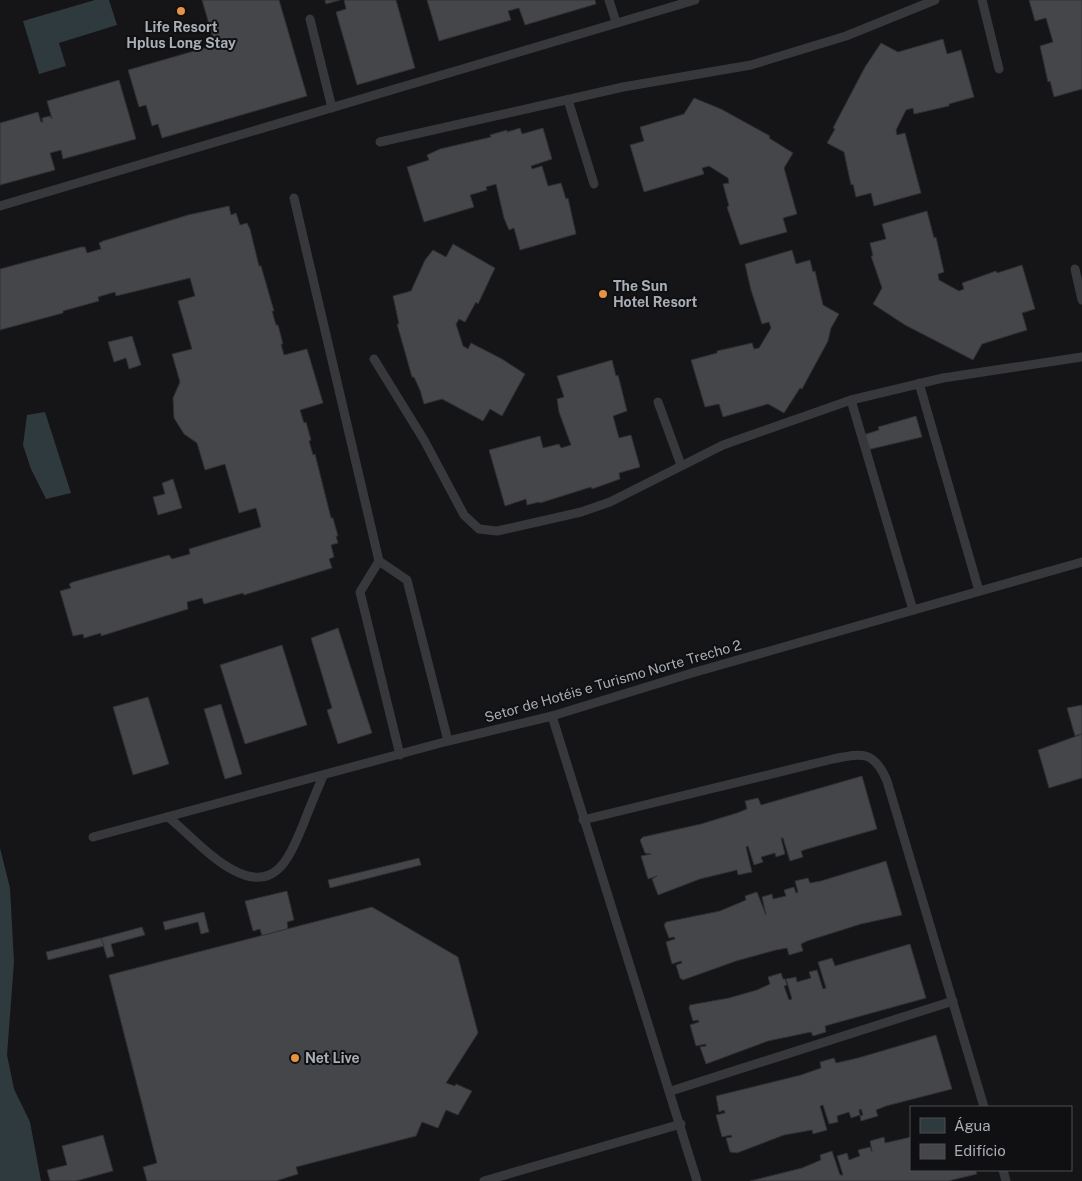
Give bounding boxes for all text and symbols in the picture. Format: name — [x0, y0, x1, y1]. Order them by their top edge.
marker: Life Resort Hplus Long Stay — [175, 5, 187, 17]
place label: Life Resort Hplus Long Stay — [126, 19, 236, 51]
place label: The Sun Hotel Resort — [613, 278, 698, 310]
marker: The Sun Hotel Resort — [597, 288, 609, 300]
street label: Setor de Hotéis e Turismo Norte Trecho 2 — [483, 637, 743, 725]
place label: Net Live — [305, 1050, 360, 1066]
marker: Net Live — [289, 1052, 301, 1064]
legend — [910, 1106, 1072, 1171]
text: Água — [954, 1117, 991, 1134]
text: Edifício — [954, 1142, 1006, 1159]

